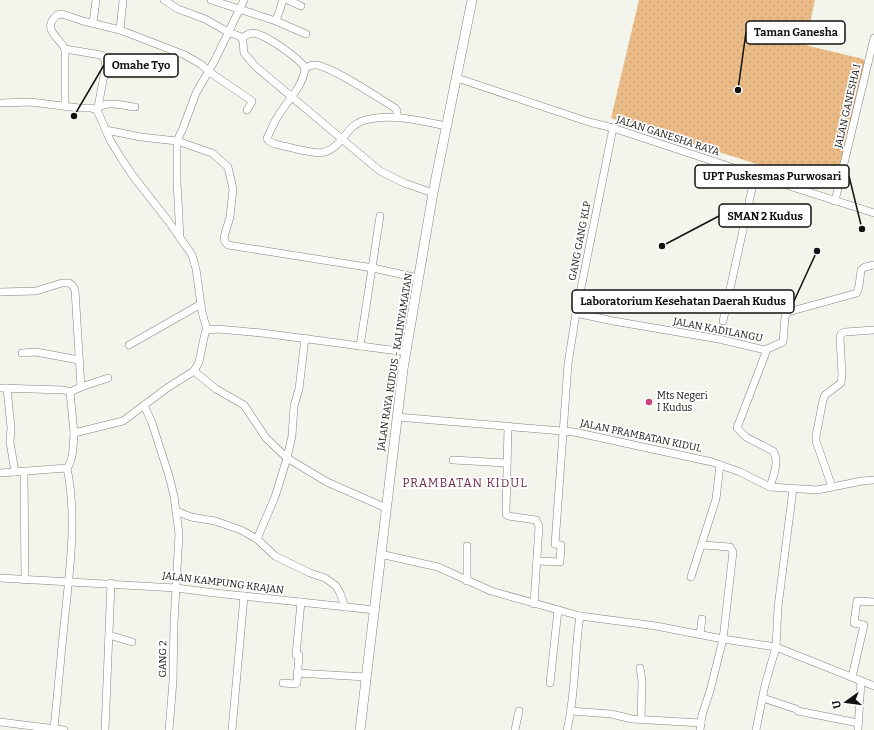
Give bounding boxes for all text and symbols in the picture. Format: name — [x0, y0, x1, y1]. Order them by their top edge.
callout: Taman Ganesha — [746, 21, 845, 44]
text: Taman Ganesha — [754, 26, 839, 39]
callout: Omahe Tyo — [104, 54, 178, 77]
text: Omahe Tyo — [112, 59, 170, 72]
street label: JALAN GANESHA I — [832, 62, 864, 150]
street label: JALAN GANESHA RAYA — [614, 113, 722, 159]
callout: UPT Puskesmas Purwosari — [695, 165, 849, 188]
text: UPT Puskesmas Purwosari — [703, 170, 842, 183]
street label: GANG GANG KLP — [566, 200, 594, 282]
callout: SMAN 2 Kudus — [719, 204, 811, 227]
text: SMAN 2 Kudus — [727, 210, 803, 223]
street label: JALAN RAYA KUDUS - KALINYAMATAN — [375, 272, 415, 453]
callout: Laboratorium Kesehatan Daerah Kudus — [572, 290, 794, 313]
text: Laboratorium Kesehatan Daerah Kudus — [580, 295, 786, 308]
street label: JALAN KADILANGU — [671, 315, 764, 345]
place label: Mts Negeri I Kudus — [657, 390, 708, 414]
marker: Mts Negeri I Kudus — [644, 397, 654, 407]
street label: JALAN PRAMBATAN KIDUL — [578, 417, 703, 455]
district label: PRAMBATAN KIDUL — [402, 476, 528, 490]
street label: JALAN KAMPUNG KRAJAN — [161, 569, 285, 596]
street label: GANG 2 — [157, 640, 169, 678]
north arrow — [826, 682, 866, 722]
text: U — [829, 699, 844, 710]

